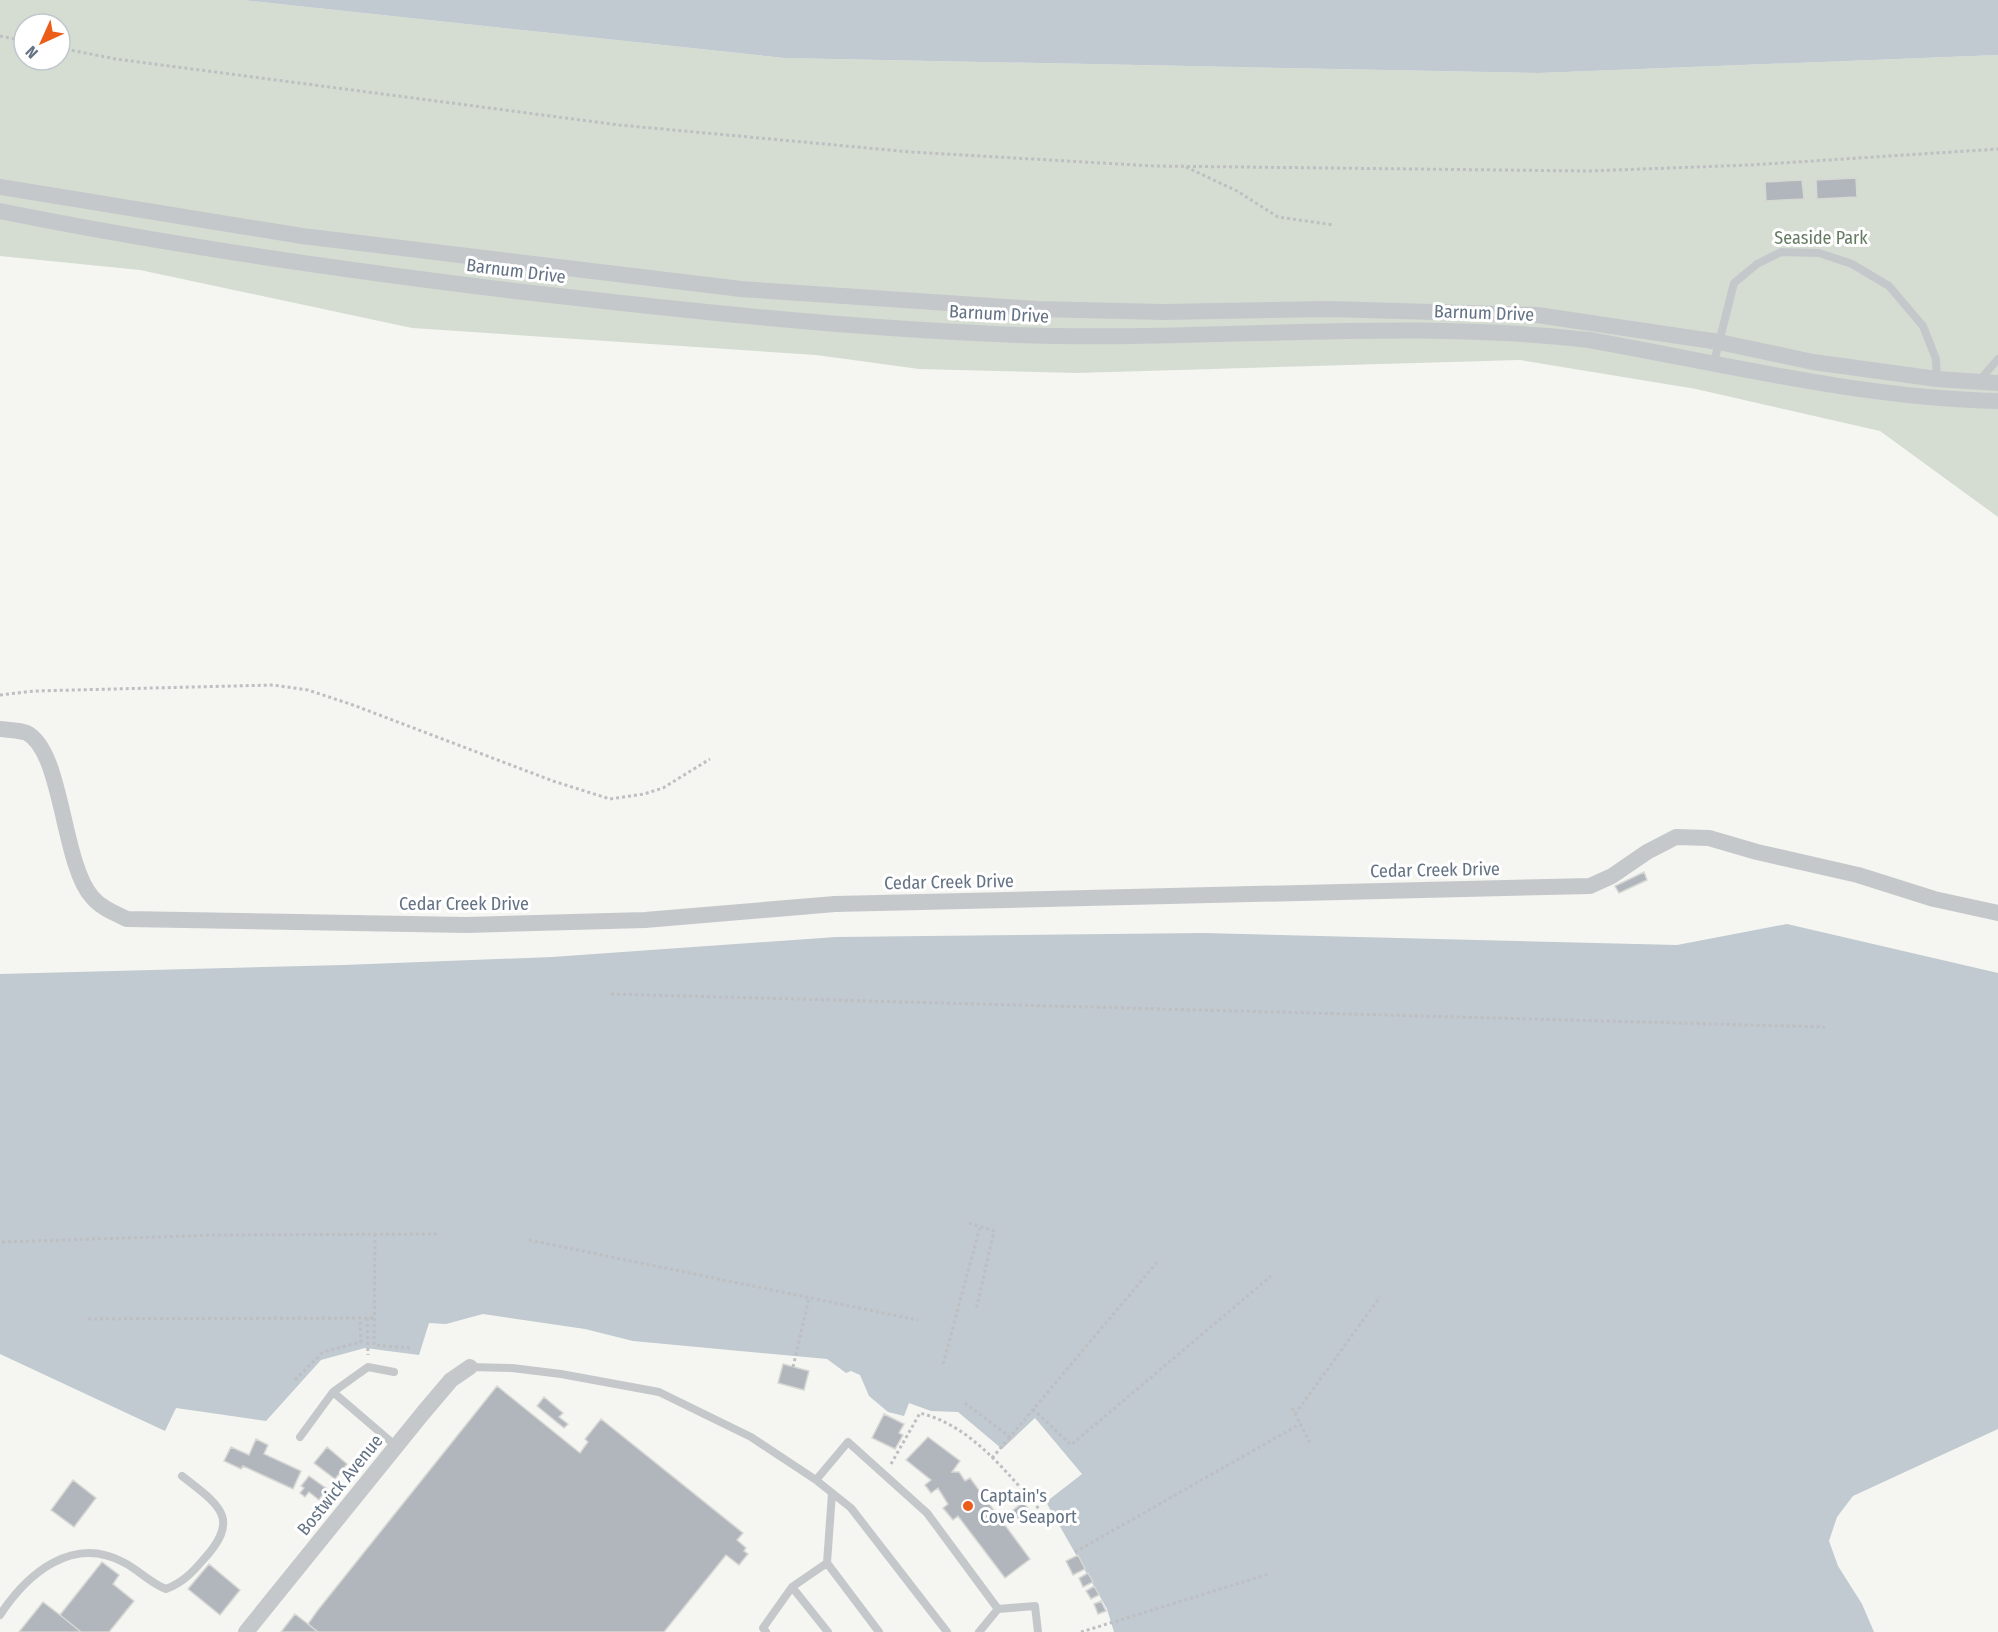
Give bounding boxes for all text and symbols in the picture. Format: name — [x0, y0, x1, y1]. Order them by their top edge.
north arrow — [12, 12, 72, 72]
text: N — [22, 42, 42, 62]
park label: Seaside Park — [1774, 227, 1868, 249]
street label: Barnum Drive — [465, 254, 567, 288]
street label: Barnum Drive — [948, 300, 1050, 328]
street label: Barnum Drive — [1434, 300, 1534, 326]
street label: Cedar Creek Drive — [1370, 858, 1500, 882]
street label: Cedar Creek Drive — [884, 870, 1014, 894]
street label: Cedar Creek Drive — [399, 893, 529, 915]
street label: Bostwick Avenue — [293, 1430, 388, 1540]
place label: Captain's Cove Seaport — [980, 1485, 1077, 1528]
marker: Captain's Cove Seaport — [961, 1499, 975, 1513]

